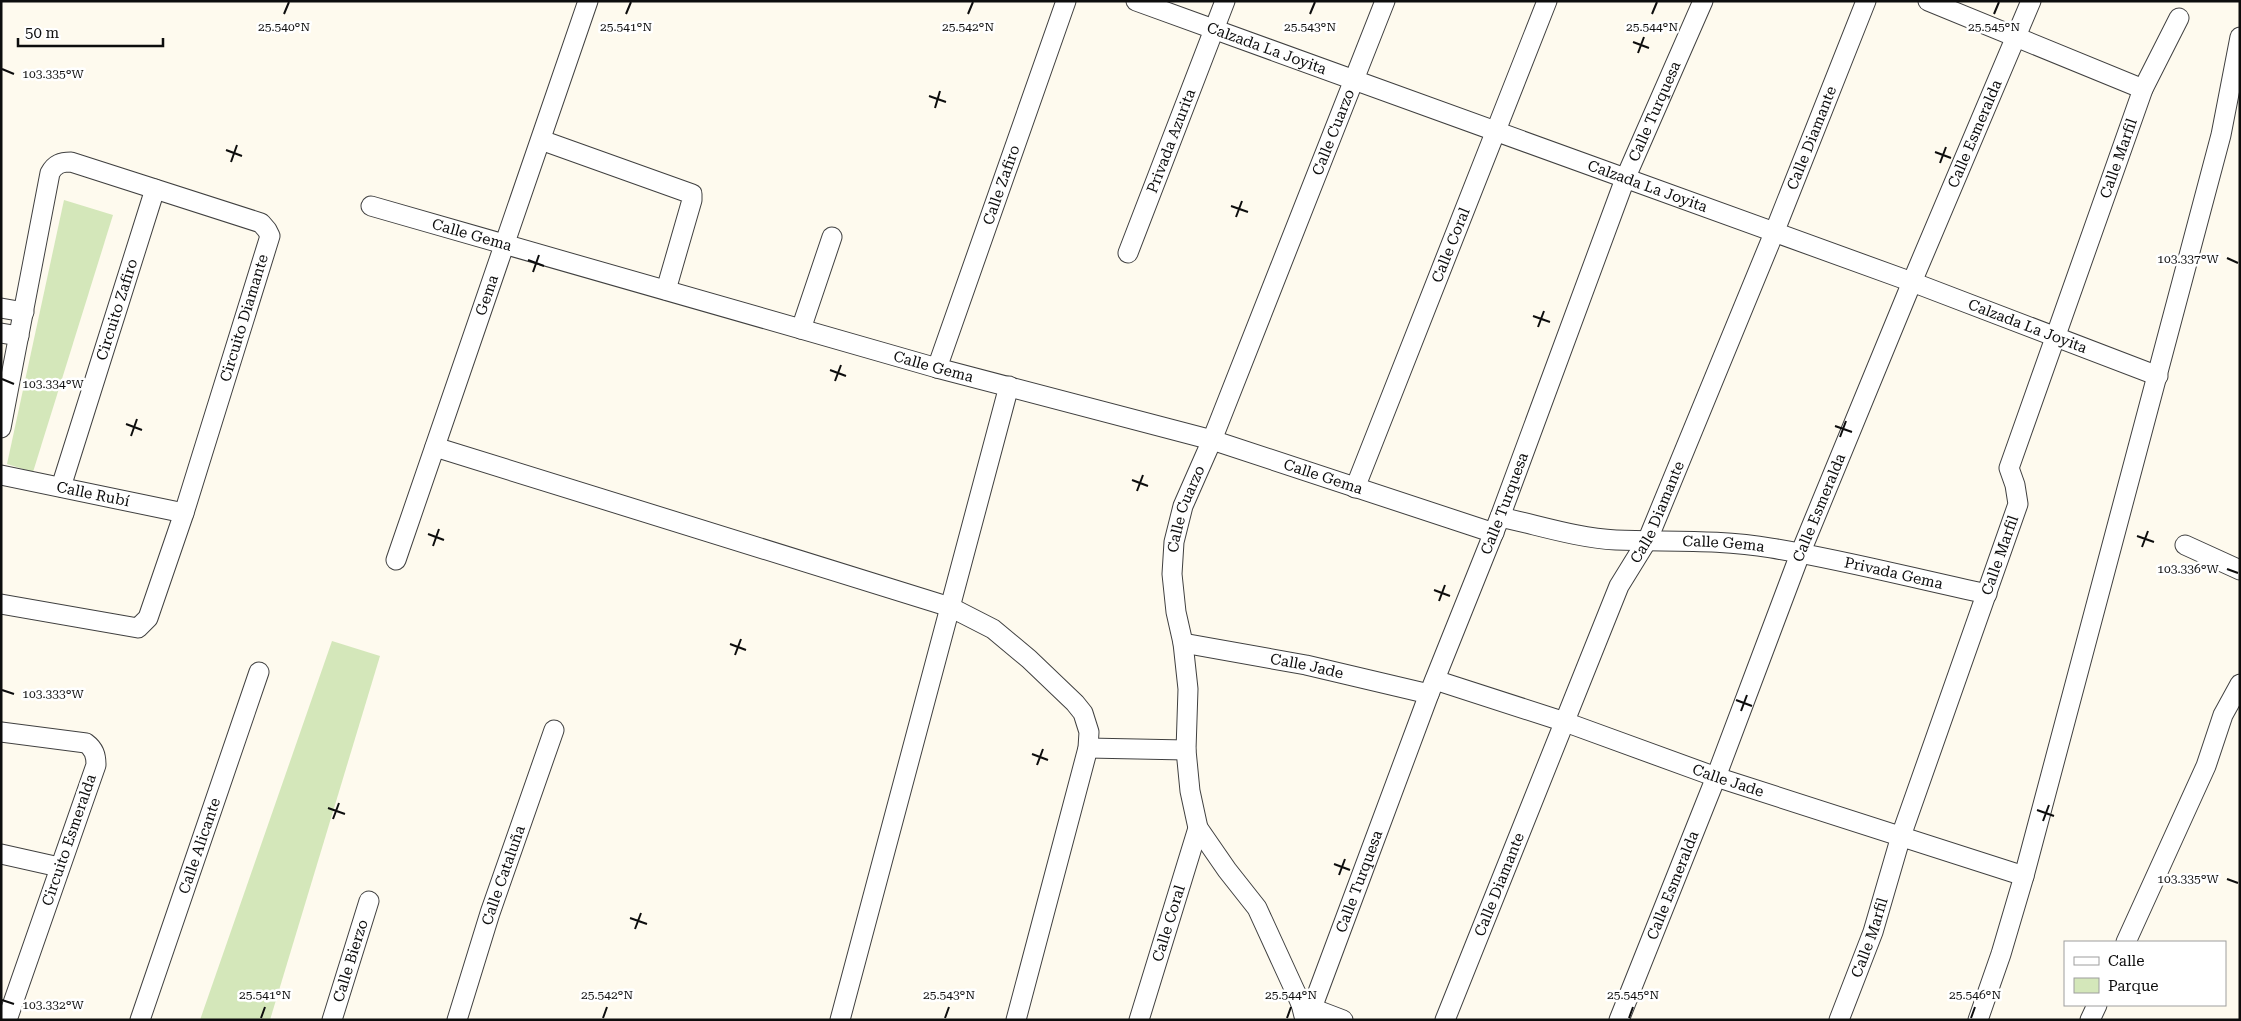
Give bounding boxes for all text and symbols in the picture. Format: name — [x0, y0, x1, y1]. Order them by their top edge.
scale bar — [18, 15, 162, 47]
street label: Calzada La Joyita — [1204, 18, 1329, 78]
text: 25.540°N — [258, 20, 310, 34]
text: 25.541°N — [600, 20, 652, 34]
text: 25.542°N — [942, 20, 994, 34]
text: 25.543°N — [1284, 20, 1336, 34]
text: 25.544°N — [1626, 20, 1678, 34]
text: 25.545°N — [1968, 20, 2020, 34]
text: 50 m — [25, 24, 60, 42]
street label: Calle Turquesa — [1625, 58, 1685, 164]
text: 103.335°W — [22, 67, 85, 81]
street label: Calle Esmeralda — [1944, 77, 2006, 191]
street label: Calle Diamante — [1783, 83, 1840, 192]
street label: Privada Azurita — [1143, 86, 1199, 196]
street label: Calle Cuarzo — [1308, 87, 1358, 178]
street label: Calle Marfil — [2096, 116, 2141, 201]
street label: Calle Zafiro — [979, 143, 1024, 227]
street label: Calzada La Joyita — [1585, 156, 1710, 216]
street label: Calle Coral — [1428, 205, 1474, 285]
street label: Calle Gema — [430, 215, 514, 255]
street label: Circuito Diamante — [216, 252, 272, 384]
text: 103.337°W — [2157, 252, 2220, 266]
street label: Circuito Zafiro — [92, 256, 141, 363]
street label: Gema — [472, 272, 502, 318]
street label: Calzada La Joyita — [1965, 295, 2090, 357]
street label: Calle Gema — [891, 347, 975, 386]
text: 103.334°W — [22, 377, 85, 391]
street label: Calle Turquesa — [1477, 450, 1532, 557]
street label: Calle Esmeralda — [1789, 451, 1849, 564]
street label: Calle Gema — [1281, 455, 1365, 498]
street label: Calle Diamante — [1626, 459, 1688, 567]
street label: Calle Cuarzo — [1164, 463, 1209, 553]
street label: Calle Rubí — [55, 478, 131, 511]
street label: Calle Marfil — [1978, 513, 2022, 598]
street label: Calle Gema — [1682, 532, 1766, 556]
street label: Privada Gema — [1843, 553, 1945, 593]
text: 103.336°W — [2157, 562, 2220, 576]
street label: Calle Jade — [1269, 650, 1345, 683]
text: 103.333°W — [22, 687, 85, 701]
street label: Calle Jade — [1690, 760, 1766, 801]
street label: Circuito Esmeralda — [38, 772, 100, 908]
street label: Calle Alicante — [175, 796, 224, 896]
street label: Calle Cataluña — [478, 823, 529, 927]
street label: Calle Turquesa — [1332, 828, 1386, 935]
street label: Calle Esmeralda — [1643, 828, 1703, 942]
street label: Calle Diamante — [1471, 830, 1528, 939]
text: 103.335°W — [2157, 872, 2220, 886]
street label: Calle Coral — [1148, 883, 1189, 964]
street label: Calle Marfil — [1847, 895, 1892, 980]
street label: Calle Bierzo — [329, 917, 372, 1004]
legend — [2064, 941, 2226, 1006]
text: Calle — [2108, 952, 2144, 970]
text: Parque — [2108, 977, 2159, 995]
text: 25.541°N — [239, 988, 291, 1002]
text: 25.542°N — [581, 988, 633, 1002]
text: 25.543°N — [923, 988, 975, 1002]
text: 25.544°N — [1265, 988, 1317, 1002]
text: 25.545°N — [1607, 988, 1659, 1002]
text: 25.546°N — [1949, 988, 2001, 1002]
text: 103.332°W — [22, 998, 85, 1012]

